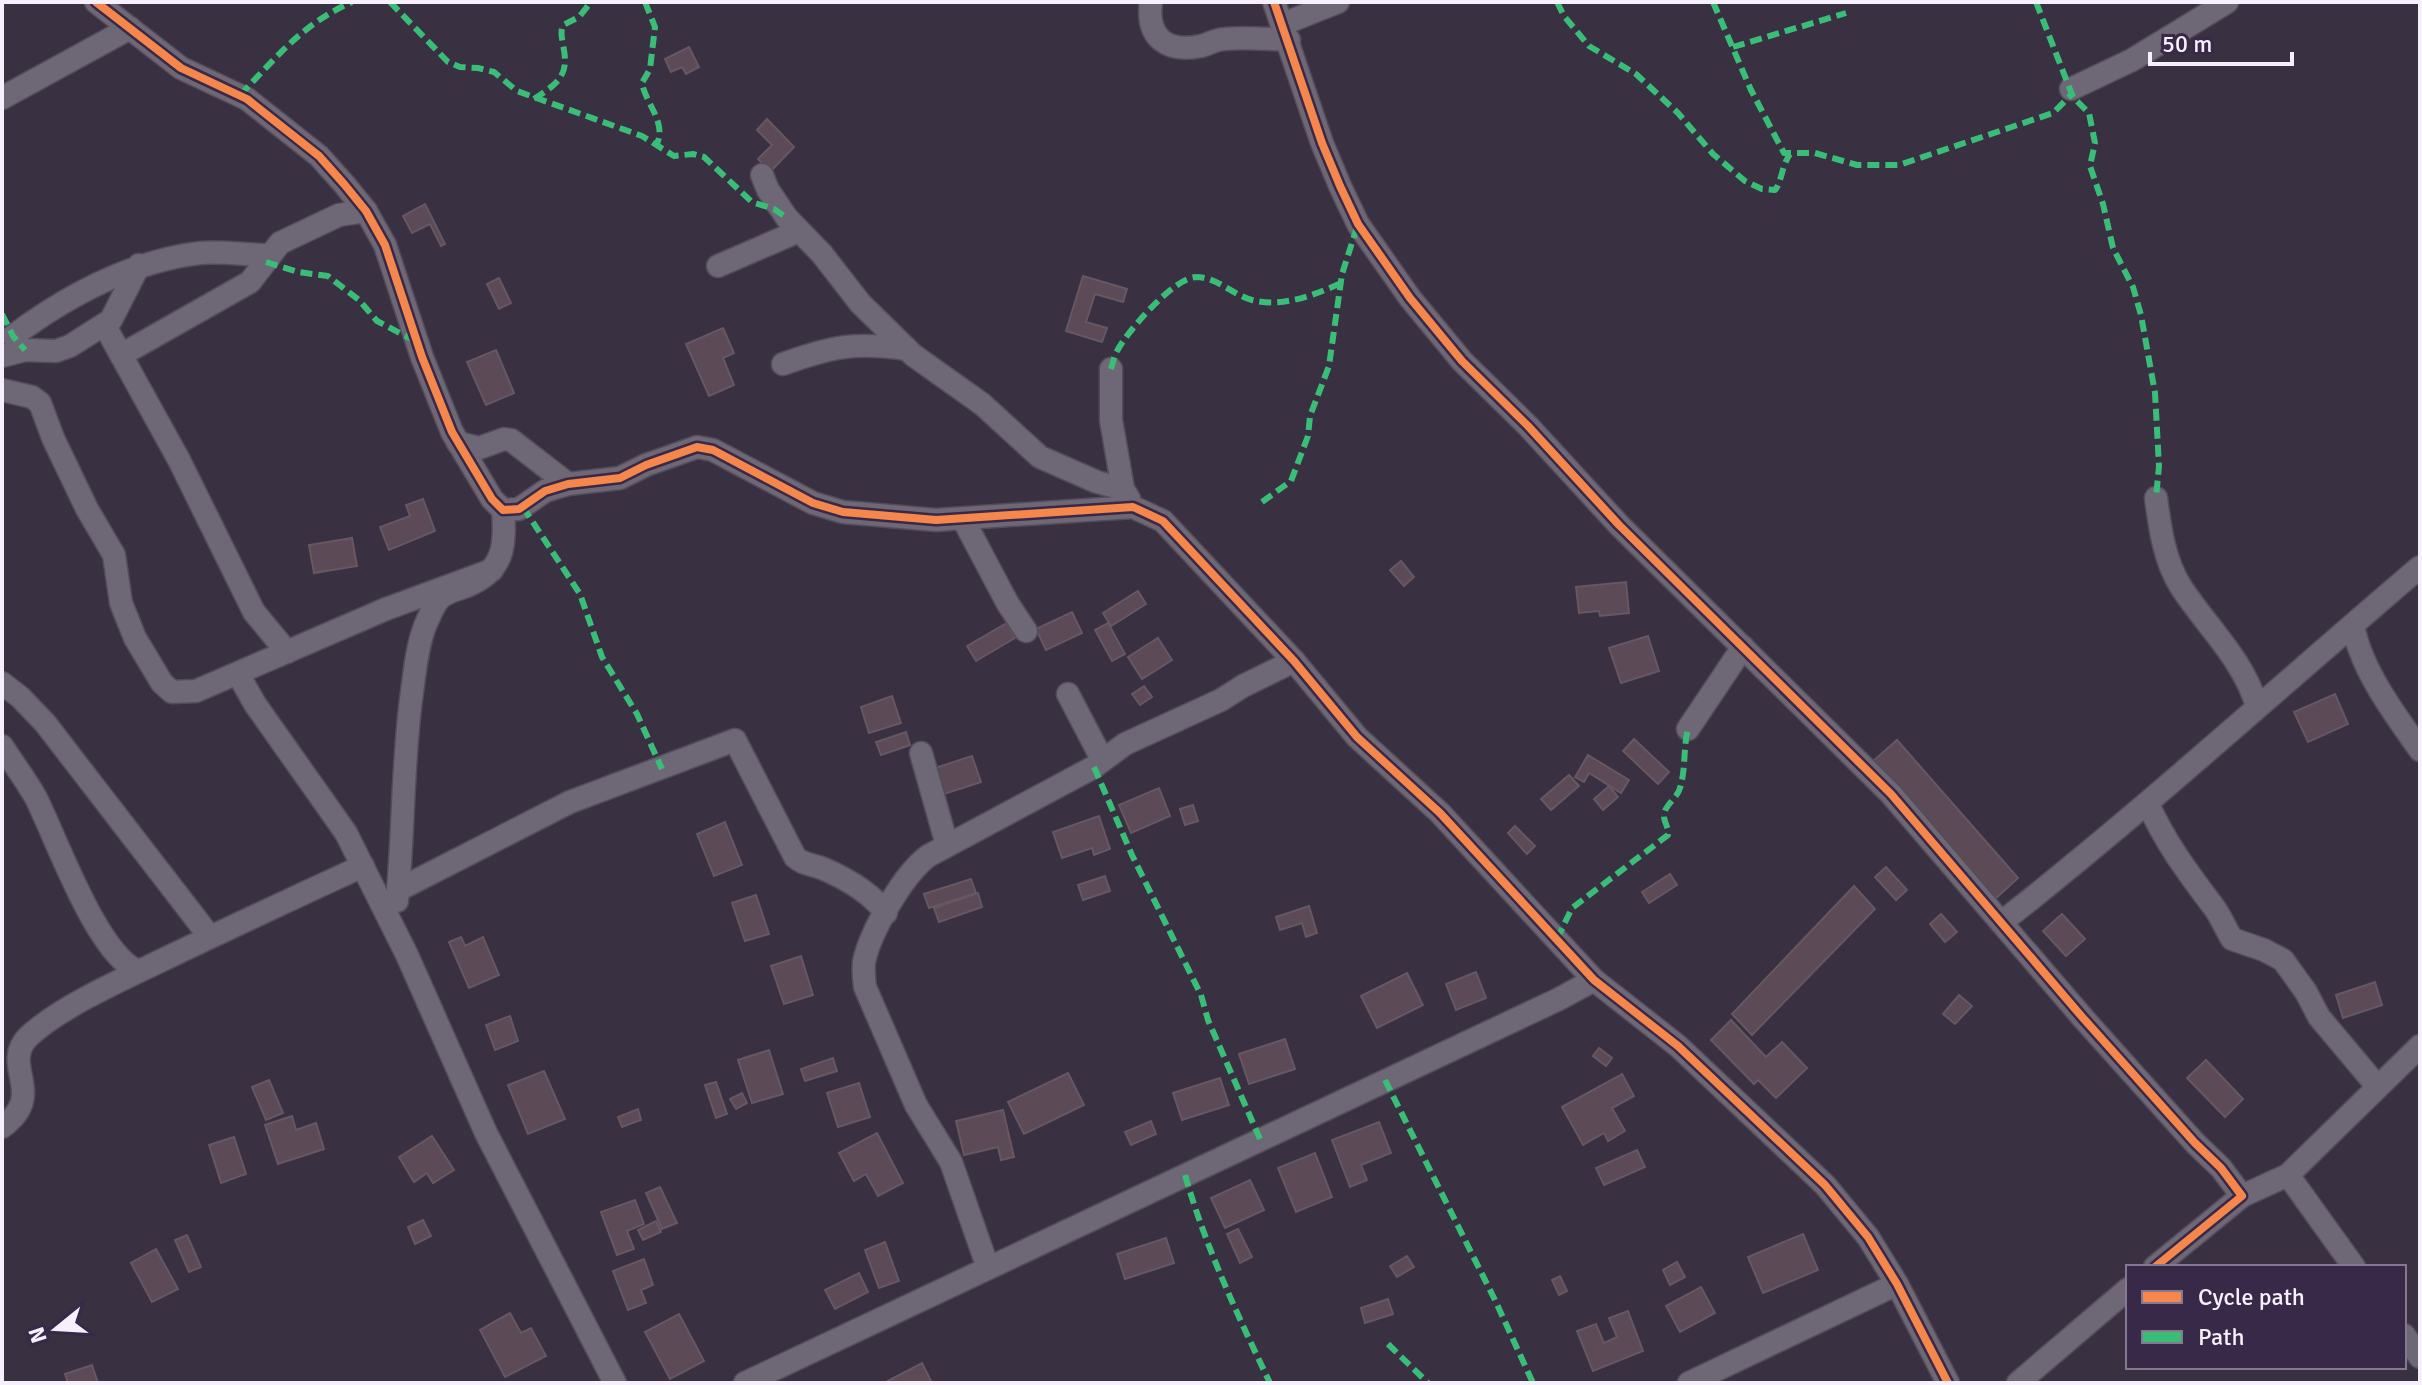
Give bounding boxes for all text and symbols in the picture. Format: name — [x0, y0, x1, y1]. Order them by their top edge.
scale bar — [2150, 16, 2292, 66]
text: 50 m — [2162, 29, 2212, 59]
legend — [2126, 1265, 2406, 1369]
text: Cycle path — [2198, 1282, 2305, 1312]
north arrow — [16, 1289, 96, 1369]
text: Path — [2198, 1322, 2244, 1352]
text: N — [22, 1324, 53, 1346]

